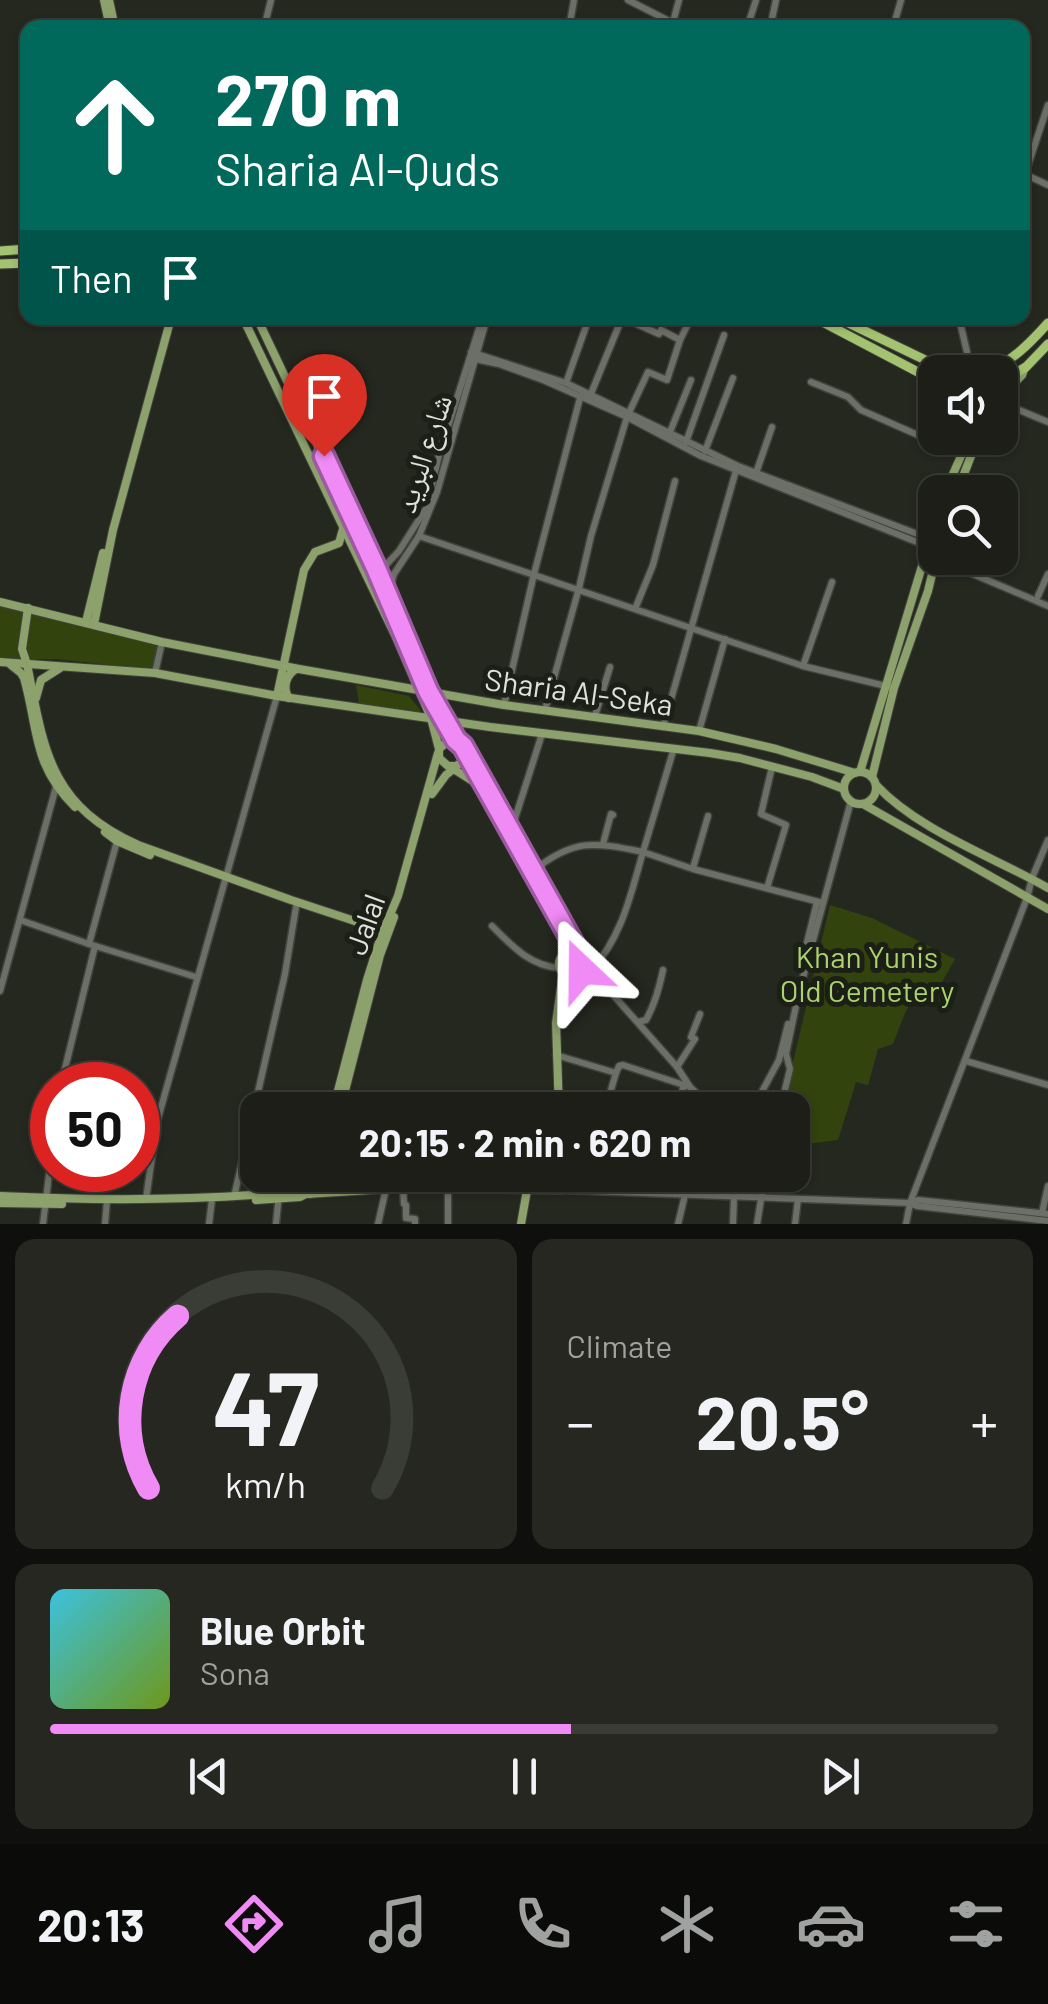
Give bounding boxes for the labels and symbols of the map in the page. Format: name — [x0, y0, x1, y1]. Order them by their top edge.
pin — [282, 354, 367, 457]
street label: شارع البريد — [386, 389, 461, 517]
street label: Sharia Al-Seka — [483, 660, 675, 722]
street label: Jalal — [337, 889, 391, 959]
position arrow — [530, 918, 634, 1022]
park label: Khan Yunis Old Cemetery — [780, 938, 954, 1008]
speed limit sign: 50 — [30, 1062, 160, 1192]

